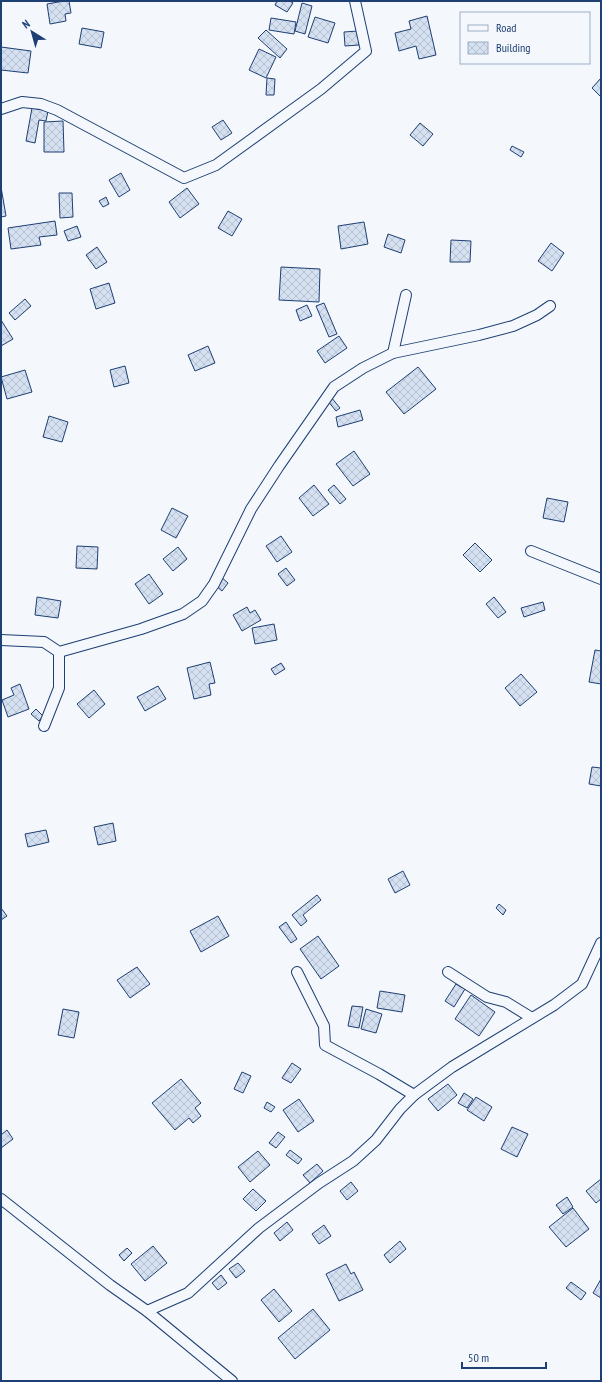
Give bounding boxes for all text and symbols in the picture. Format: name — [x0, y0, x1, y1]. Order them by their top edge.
north arrow — [12, 12, 52, 52]
legend — [460, 12, 590, 64]
text: N — [19, 17, 33, 31]
text: Road — [496, 20, 516, 35]
text: Building — [496, 40, 531, 55]
scale bar — [462, 1344, 546, 1370]
text: 50 m — [468, 1350, 489, 1365]

